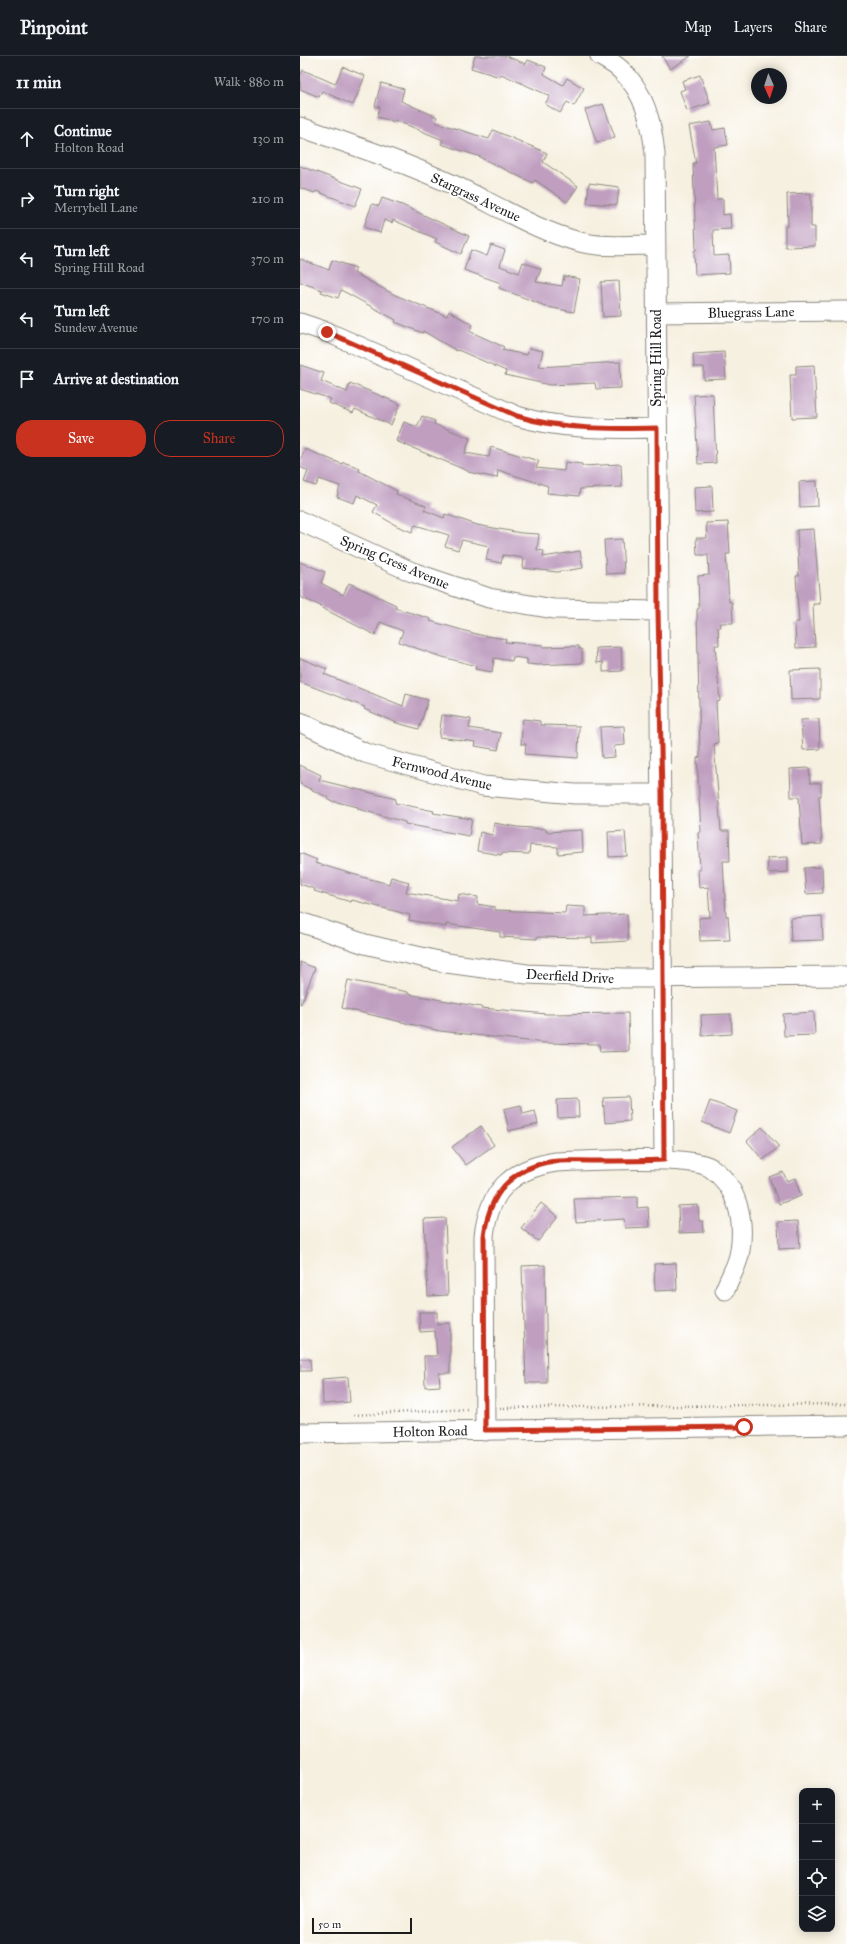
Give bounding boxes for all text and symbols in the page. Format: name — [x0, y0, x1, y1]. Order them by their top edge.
text: Pinpoint — [20, 16, 88, 39]
text: Map — [684, 19, 712, 36]
text: Layers — [734, 19, 772, 36]
text: Share — [794, 19, 827, 36]
north arrow — [751, 68, 787, 104]
text: 11 min — [16, 72, 61, 93]
text: Walk · 880 m — [214, 74, 284, 90]
text: Continue — [54, 122, 112, 140]
icon: ahead — [16, 128, 38, 150]
text: 130 m — [252, 131, 284, 147]
text: Holton Road — [54, 140, 124, 156]
street label: Stargrass Avenue — [428, 169, 524, 226]
text: Turn right — [54, 182, 119, 200]
icon: right — [16, 188, 38, 210]
text: 210 m — [251, 191, 284, 207]
text: Merrybell Lane — [54, 200, 138, 216]
text: Turn left — [54, 242, 110, 260]
icon: left — [16, 248, 38, 270]
text: 370 m — [251, 251, 284, 267]
text: Spring Hill Road — [54, 260, 145, 276]
text: Turn left — [54, 302, 110, 320]
street label: Bluegrass Lane — [707, 303, 795, 322]
icon: left — [16, 308, 38, 330]
street label: Spring Hill Road — [648, 309, 665, 407]
text: 170 m — [251, 311, 284, 327]
text: Sundew Avenue — [54, 320, 138, 336]
route end — [318, 323, 336, 341]
icon: arrive — [16, 368, 38, 390]
text: Arrive at destination — [54, 370, 179, 388]
button: Save — [16, 420, 146, 457]
button: Share — [154, 420, 284, 457]
street label: Spring Cress Avenue — [338, 532, 452, 593]
street label: Fernwood Avenue — [390, 753, 494, 794]
street label: Deerfield Drive — [526, 966, 615, 987]
route start — [735, 1418, 753, 1436]
street label: Holton Road — [392, 1422, 468, 1441]
map controls — [799, 1788, 835, 1932]
button: + — [799, 1788, 835, 1824]
button: − — [799, 1824, 835, 1860]
button: locate — [799, 1860, 835, 1896]
button: layers — [799, 1896, 835, 1932]
scale bar — [312, 1916, 412, 1935]
text: 50 m — [318, 1918, 341, 1931]

